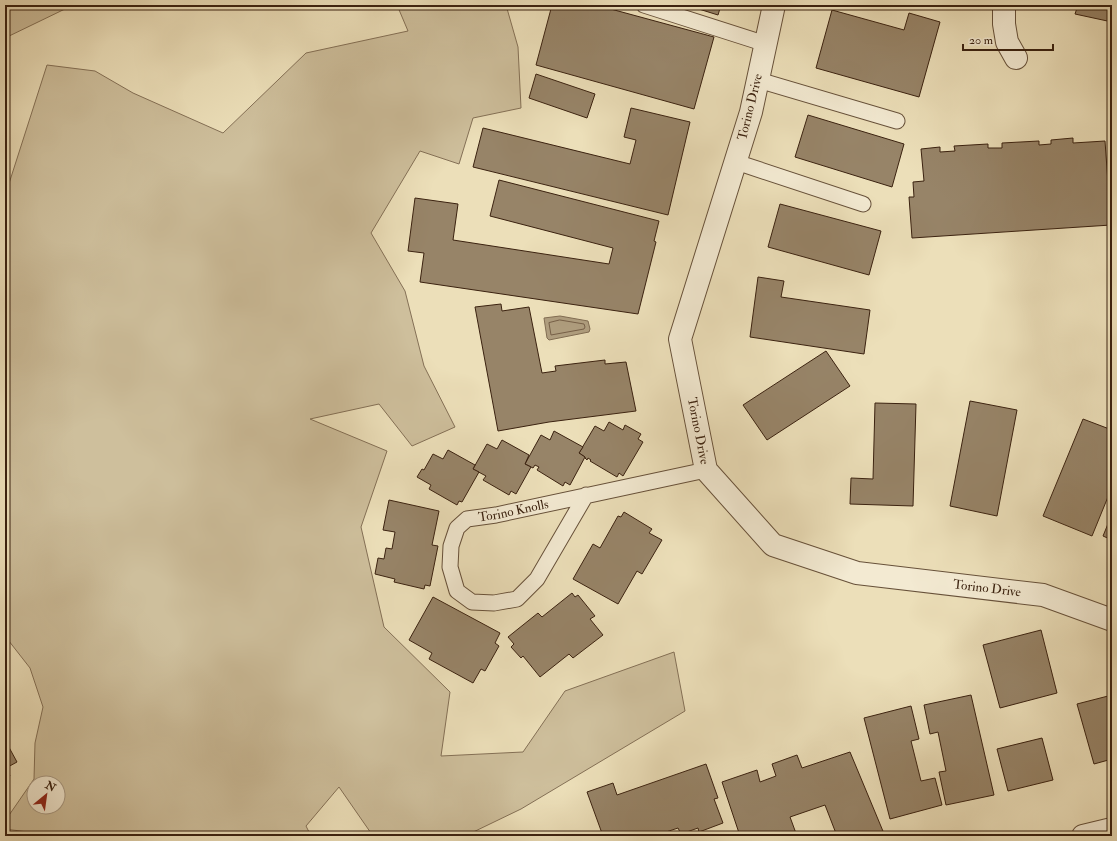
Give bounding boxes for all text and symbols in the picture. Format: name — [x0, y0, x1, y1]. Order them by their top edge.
scale bar — [963, 26, 1053, 52]
text: 20 m — [969, 33, 994, 48]
street label: Torino Drive — [734, 72, 766, 142]
street label: Torino Drive — [684, 396, 713, 466]
street label: Torino Knolls — [477, 496, 550, 525]
street label: Torino Drive — [952, 576, 1022, 600]
north arrow — [26, 775, 66, 815]
text: N — [42, 778, 59, 795]

